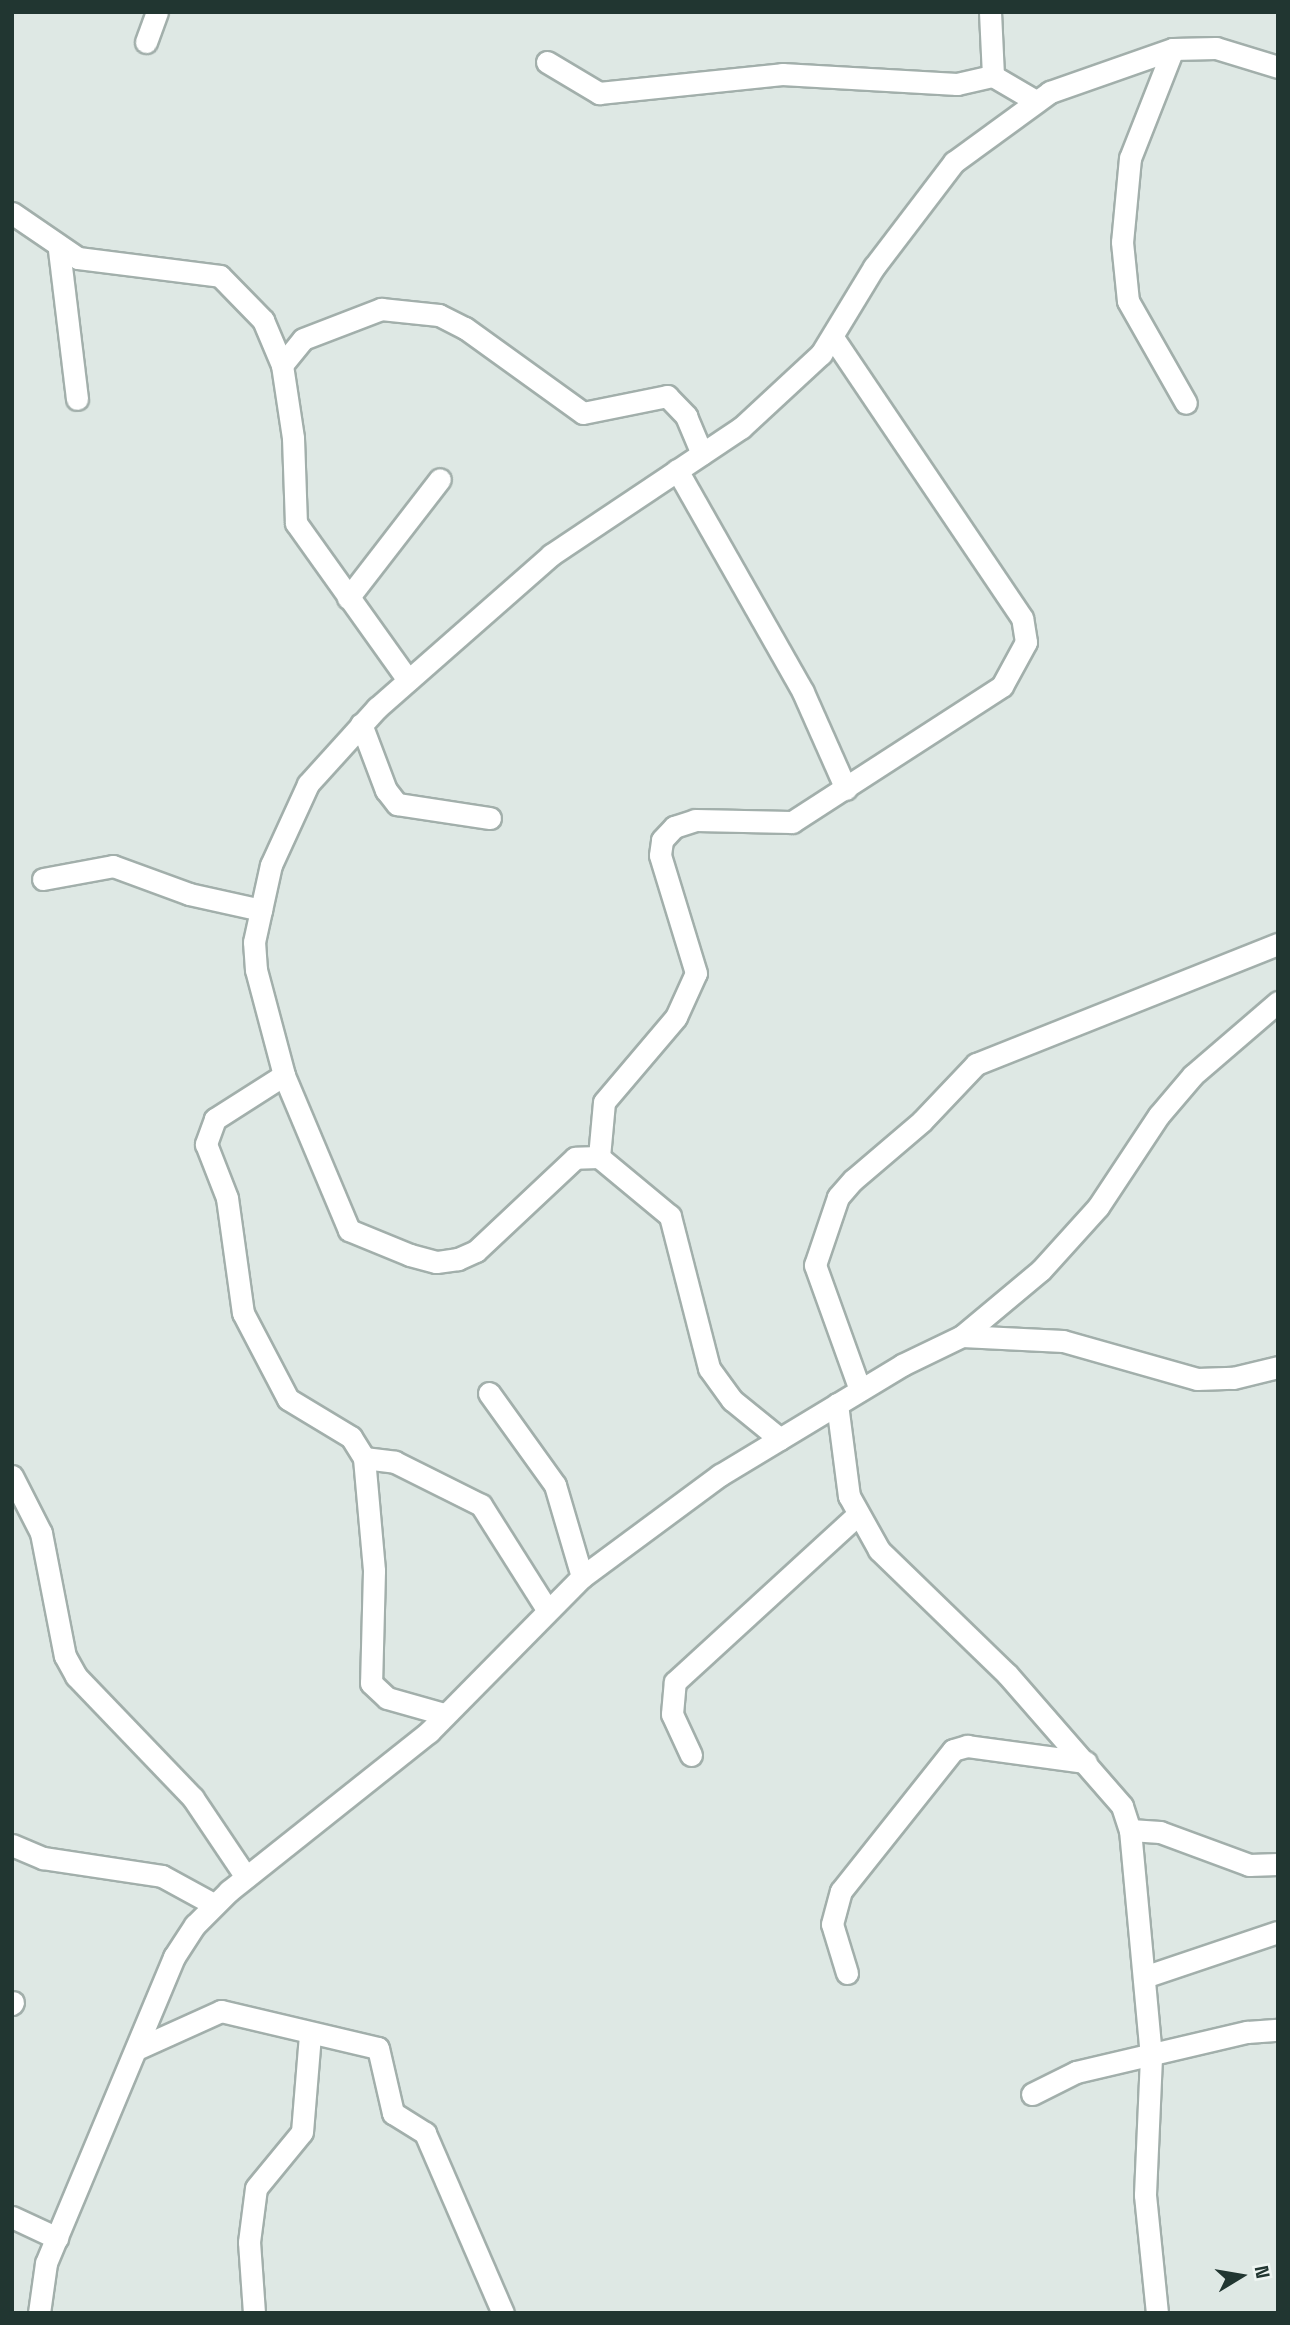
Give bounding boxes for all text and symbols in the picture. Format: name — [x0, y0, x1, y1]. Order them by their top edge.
north arrow — [1206, 2241, 1276, 2311]
text: N — [1249, 2263, 1276, 2281]

